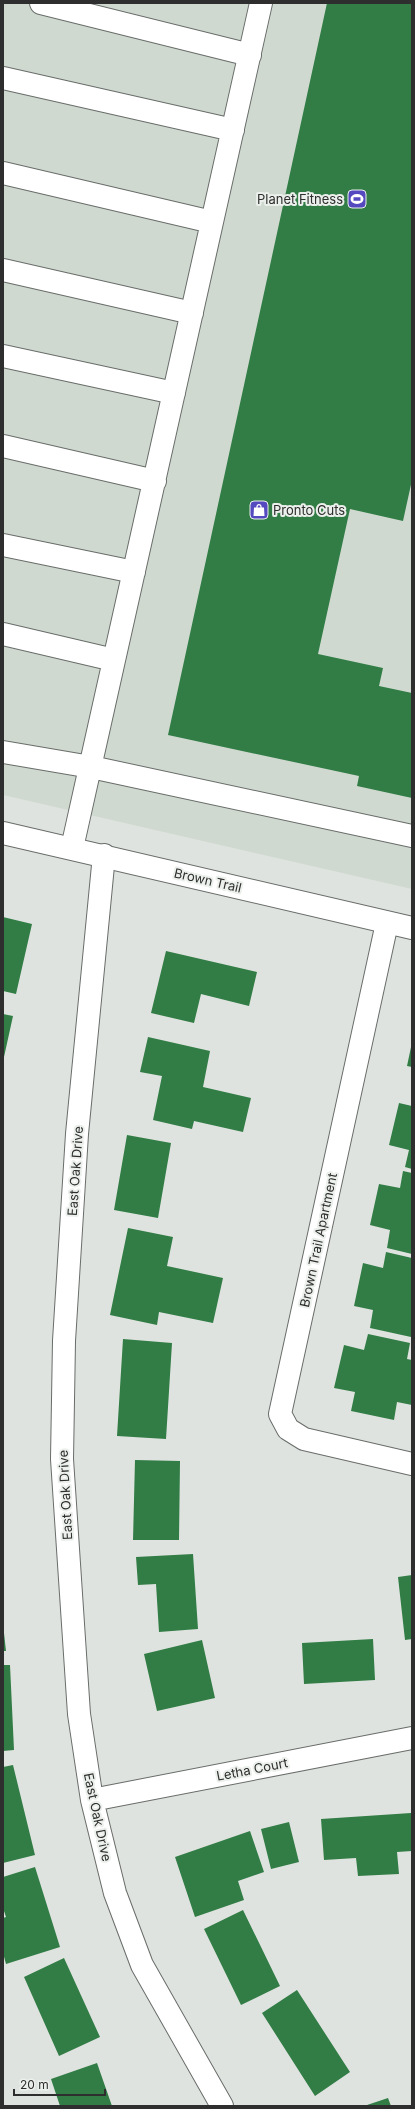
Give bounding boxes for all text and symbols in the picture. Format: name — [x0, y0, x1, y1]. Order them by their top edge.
sports icon: Planet Fitness — [346, 188, 368, 210]
place label: Planet Fitness — [257, 191, 343, 207]
shop icon: Pronto Cuts — [248, 499, 270, 521]
place label: Pronto Cuts — [273, 502, 345, 518]
street label: Brown Trail — [173, 864, 243, 896]
street label: East Oak Drive — [64, 1125, 86, 1217]
street label: Brown Trail Apartment — [296, 1171, 340, 1309]
street label: East Oak Drive — [55, 1450, 75, 1540]
street label: Letha Court — [215, 1754, 289, 1784]
street label: East Oak Drive — [81, 1771, 115, 1863]
scale bar — [14, 2071, 105, 2097]
text: 20 m — [20, 2077, 49, 2092]

